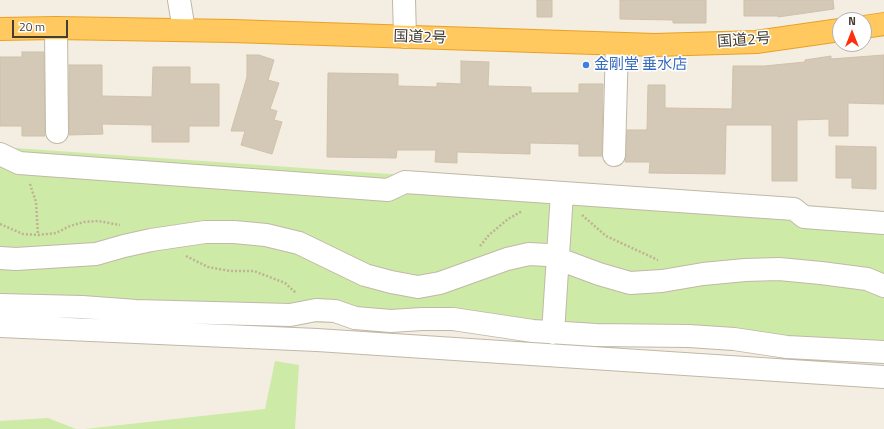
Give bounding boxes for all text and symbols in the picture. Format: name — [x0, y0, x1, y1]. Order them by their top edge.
scale bar — [14, 12, 70, 38]
north arrow — [832, 12, 872, 52]
text: N — [848, 13, 856, 29]
text: 20 m — [19, 17, 45, 36]
street label: 国道2号 — [393, 28, 447, 48]
street label: 国道2号 — [717, 30, 771, 52]
place label: 金剛堂 垂水店 — [594, 56, 687, 74]
marker: 金剛堂 垂水店 — [581, 60, 591, 70]

